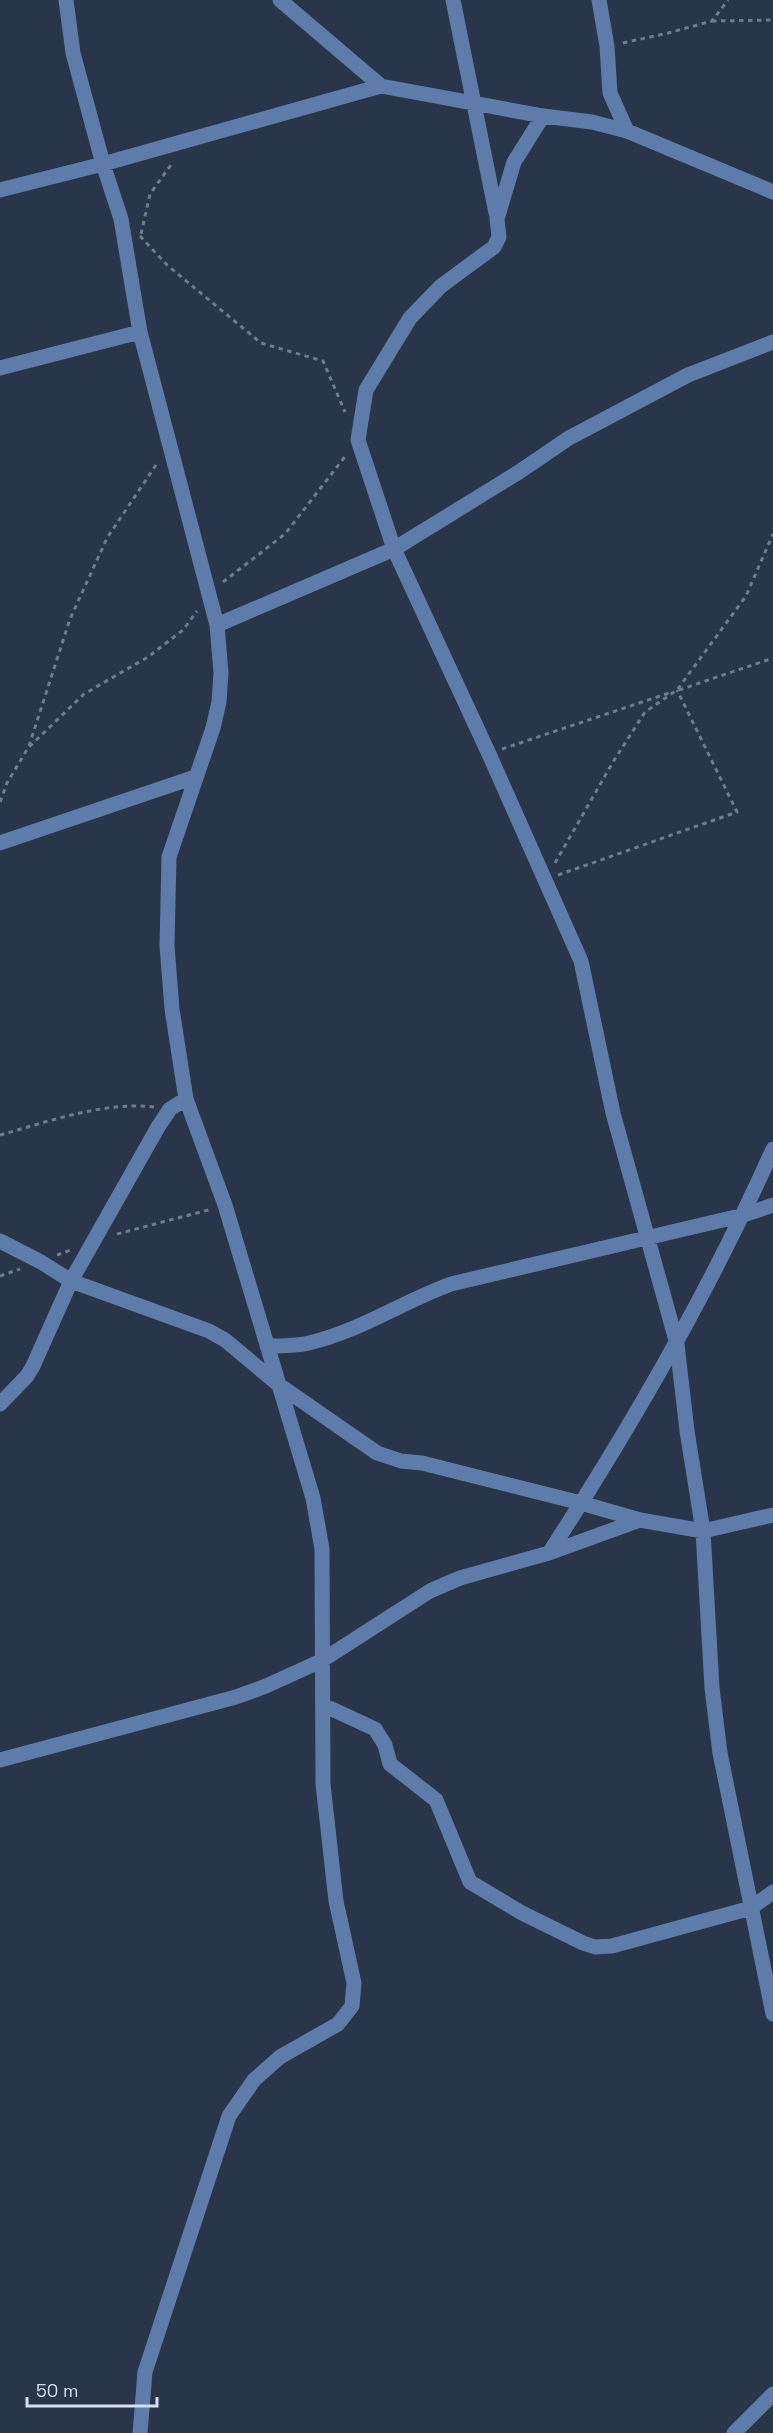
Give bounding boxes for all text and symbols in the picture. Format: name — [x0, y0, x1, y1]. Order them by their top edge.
scale bar — [27, 2370, 158, 2408]
text: 50 m — [36, 2379, 78, 2402]

